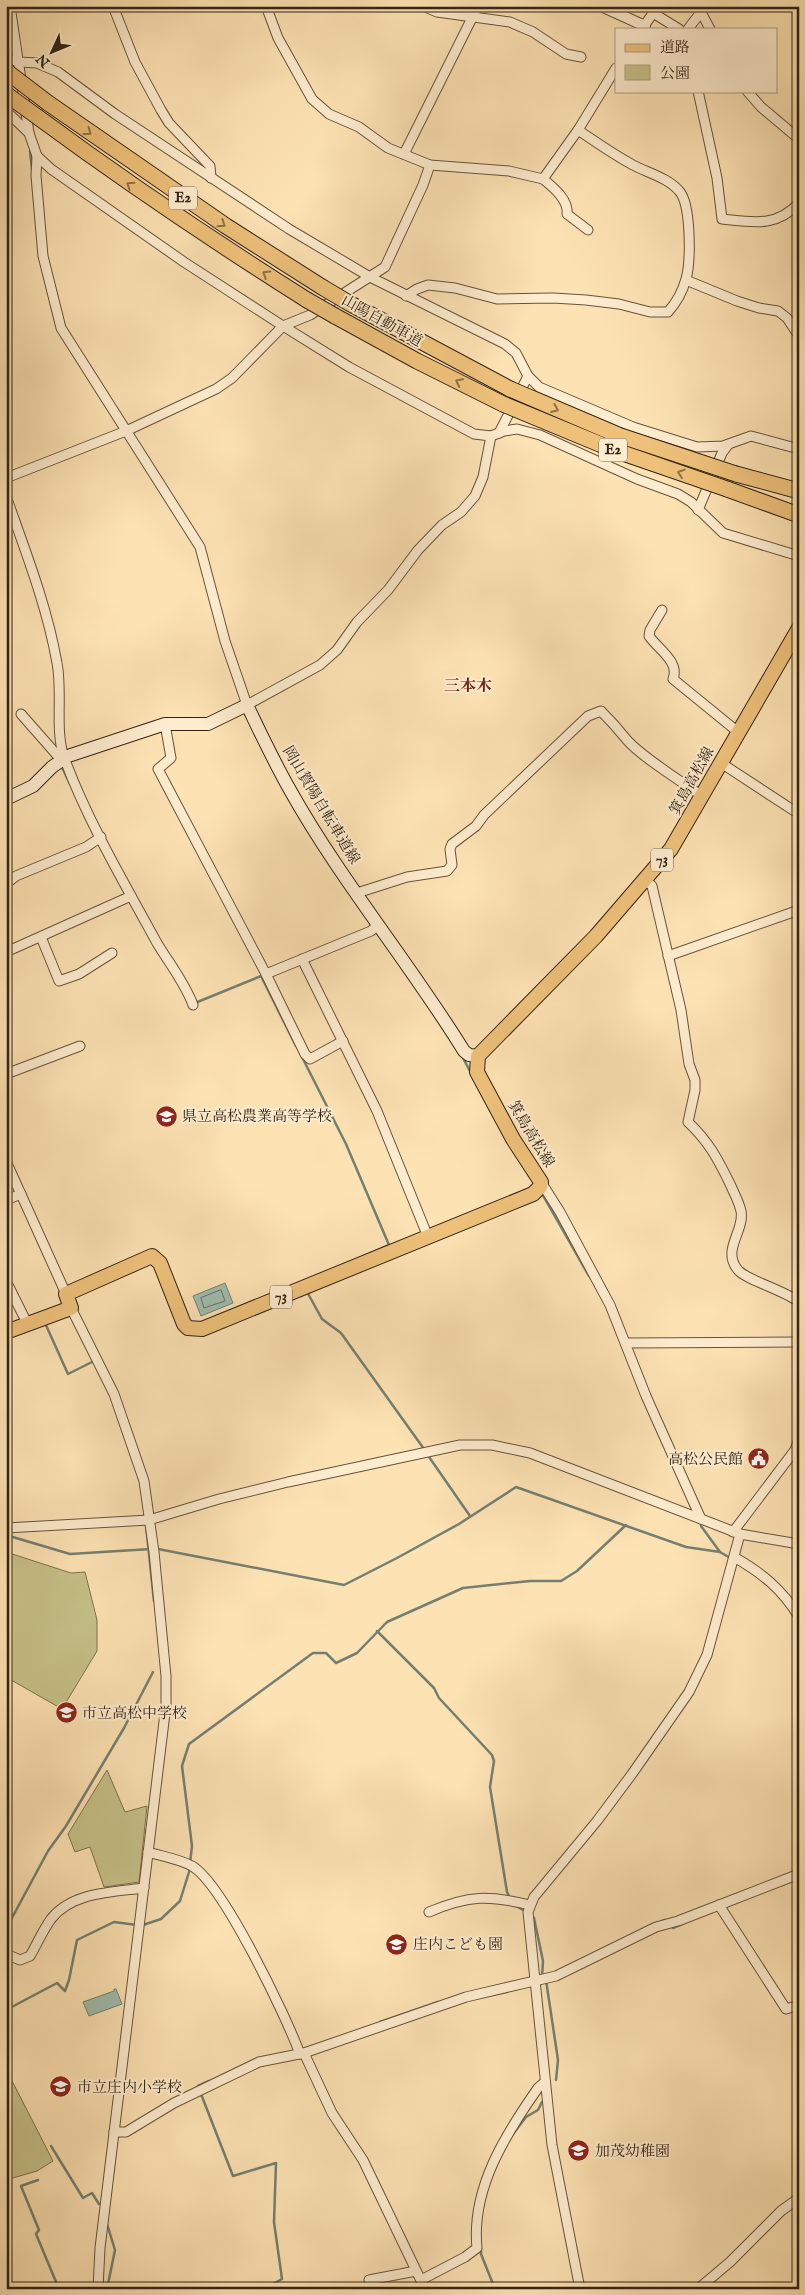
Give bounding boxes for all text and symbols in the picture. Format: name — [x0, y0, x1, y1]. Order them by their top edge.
north arrow — [28, 28, 78, 78]
legend — [615, 28, 778, 92]
text: 道路 — [660, 38, 690, 57]
text: N — [33, 50, 55, 72]
text: 公園 — [660, 64, 690, 83]
one-way arrow — [82, 126, 91, 134]
one-way arrow — [126, 182, 136, 191]
road number: E2 — [169, 187, 197, 210]
one-way arrow — [216, 218, 226, 227]
one-way arrow — [262, 270, 271, 280]
street label: 山陽自動車道 — [338, 291, 426, 351]
one-way arrow — [455, 378, 464, 388]
one-way arrow — [550, 402, 559, 413]
road number: E2 — [599, 438, 627, 462]
one-way arrow — [677, 469, 685, 479]
district label: 三本木 — [444, 677, 492, 697]
street label: 岡山賀陽自転車道線 — [278, 742, 364, 868]
street label: 箕島高松線 — [666, 744, 718, 818]
road number: 73 — [651, 848, 673, 872]
street label: 箕島高松線 — [504, 1097, 558, 1171]
school or university icon: 県立高松農業高等学校 — [154, 1104, 178, 1128]
place label: 県立高松農業高等学校 — [182, 1107, 332, 1126]
road number: 73 — [270, 1285, 292, 1308]
public building icon: 高松公民館 — [747, 1447, 771, 1471]
place label: 高松公民館 — [668, 1450, 743, 1469]
school or university icon: 市立高松中学校 — [54, 1701, 78, 1725]
place label: 市立高松中学校 — [82, 1704, 187, 1723]
school or university icon: 庄内こども園 — [385, 1932, 409, 1956]
place label: 庄内こども園 — [413, 1935, 503, 1954]
school or university icon: 市立庄内小学校 — [49, 2075, 73, 2099]
place label: 市立庄内小学校 — [77, 2078, 182, 2097]
school or university icon: 加茂幼稚園 — [567, 2139, 591, 2163]
place label: 加茂幼稚園 — [595, 2142, 670, 2161]

